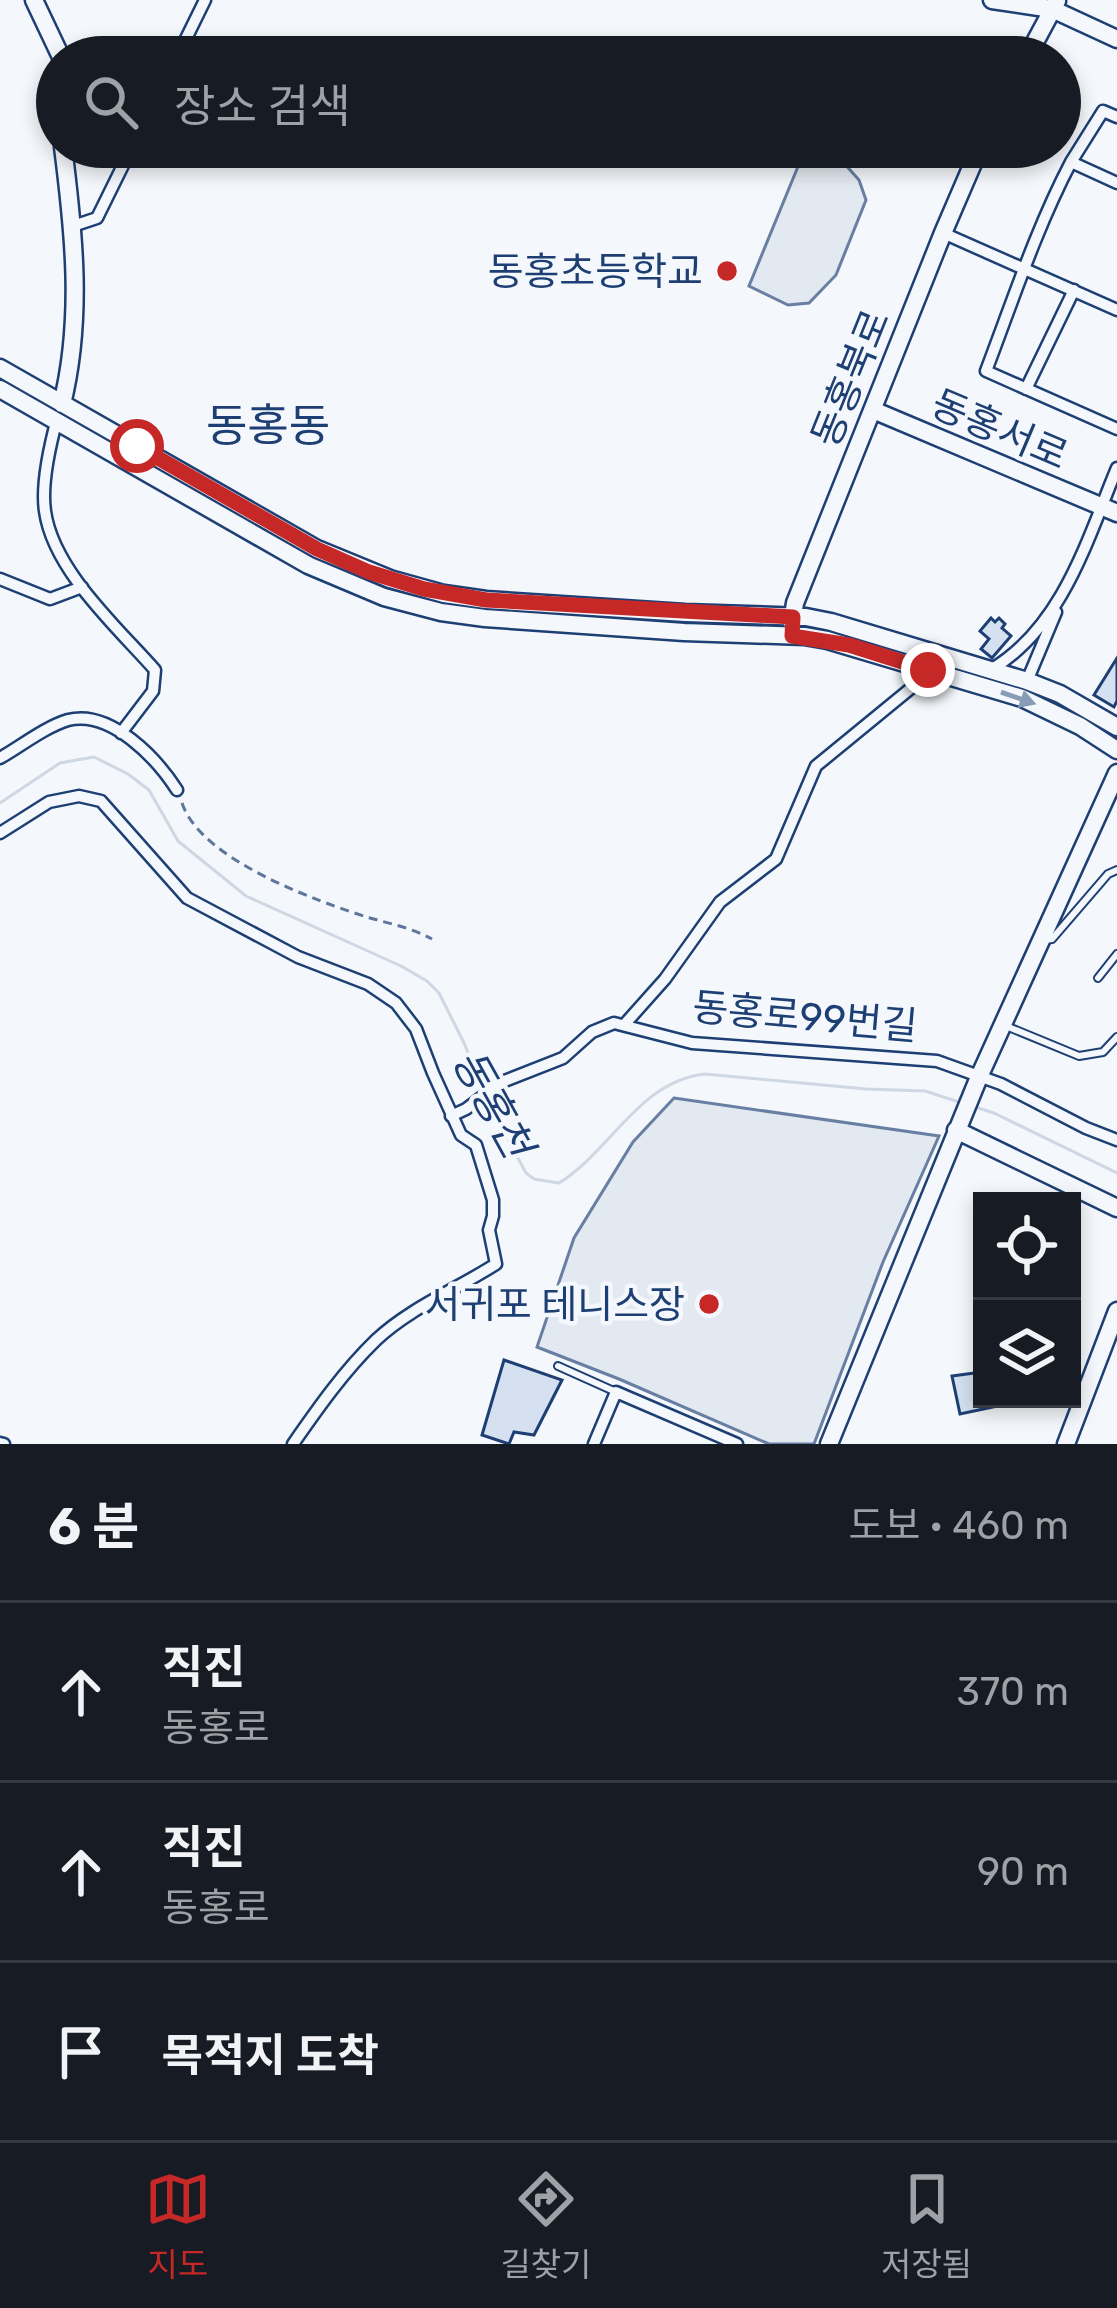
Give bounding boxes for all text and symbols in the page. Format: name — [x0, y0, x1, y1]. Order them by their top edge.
search box — [36, 36, 1081, 168]
icon: search — [78, 69, 144, 135]
text: 장소 검색 — [174, 80, 351, 133]
place label: 동홍초등학교 — [488, 249, 703, 295]
marker: 동홍초등학교 — [714, 258, 740, 284]
street label: 동홍북로 — [803, 303, 899, 454]
street label: 동홍서로 — [925, 381, 1075, 479]
district label: 동홍동 — [206, 399, 330, 452]
route start — [110, 419, 164, 473]
route end — [901, 643, 955, 697]
one-way arrow — [1000, 690, 1036, 708]
street label: 동홍로99번길 — [691, 984, 919, 1050]
water label: 동홍천 — [442, 1041, 544, 1170]
map controls — [973, 1192, 1081, 1408]
button: locate — [973, 1192, 1081, 1300]
place label: 서귀포 테니스장 — [424, 1282, 685, 1328]
marker: 서귀포 테니스장 — [696, 1291, 722, 1317]
button: layers — [973, 1300, 1081, 1408]
text: 6 분 — [48, 1496, 139, 1557]
text: 도보 · 460 m — [849, 1503, 1069, 1549]
text: 직진 — [162, 1641, 245, 1694]
icon: ahead — [48, 1659, 114, 1725]
text: 370 m — [957, 1669, 1069, 1715]
text: 동홍로 — [162, 1705, 270, 1751]
text: 직진 — [162, 1821, 245, 1874]
icon: ahead — [48, 1839, 114, 1905]
text: 90 m — [977, 1849, 1069, 1895]
text: 동홍로 — [162, 1885, 270, 1931]
icon: arrive — [48, 2019, 114, 2085]
text: 목적지 도착 — [162, 2029, 379, 2082]
tab: 지도 — [145, 2166, 211, 2286]
tab: 길찾기 — [500, 2166, 591, 2286]
tab: 저장됨 — [881, 2166, 972, 2286]

